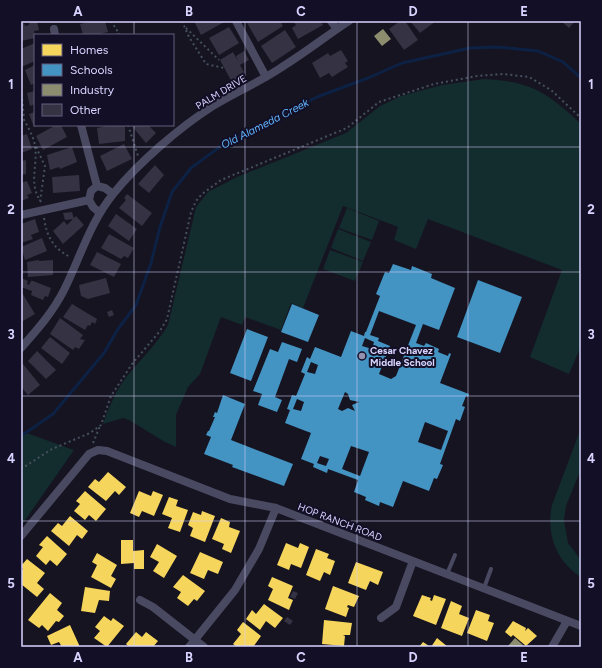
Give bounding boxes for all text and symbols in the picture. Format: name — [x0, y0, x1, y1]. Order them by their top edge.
text: A — [73, 4, 83, 19]
text: B — [185, 4, 193, 19]
text: C — [296, 4, 306, 19]
text: D — [408, 4, 418, 19]
text: E — [520, 4, 528, 19]
legend — [34, 34, 174, 126]
text: Homes — [70, 43, 109, 57]
text: Schools — [70, 63, 113, 77]
street label: PALM DRIVE — [193, 72, 249, 112]
text: 1 — [8, 77, 14, 92]
text: 1 — [588, 77, 594, 92]
text: Industry — [70, 83, 115, 97]
water label: Old Alameda Creek — [219, 96, 312, 152]
text: Other — [70, 103, 101, 117]
text: 2 — [7, 202, 15, 217]
text: 2 — [587, 202, 595, 217]
text: 3 — [7, 327, 15, 342]
text: 3 — [587, 327, 595, 342]
place label: Cesar Chavez Middle School — [370, 344, 435, 369]
marker: Cesar Chavez Middle School — [357, 351, 367, 361]
text: 4 — [7, 451, 15, 466]
text: 4 — [587, 451, 595, 466]
street label: HOP RANCH ROAD — [296, 500, 384, 544]
text: 5 — [7, 576, 15, 591]
text: 5 — [587, 576, 595, 591]
text: A — [73, 650, 83, 665]
text: B — [185, 650, 193, 665]
text: C — [296, 650, 306, 665]
text: D — [408, 650, 418, 665]
text: E — [520, 650, 528, 665]

